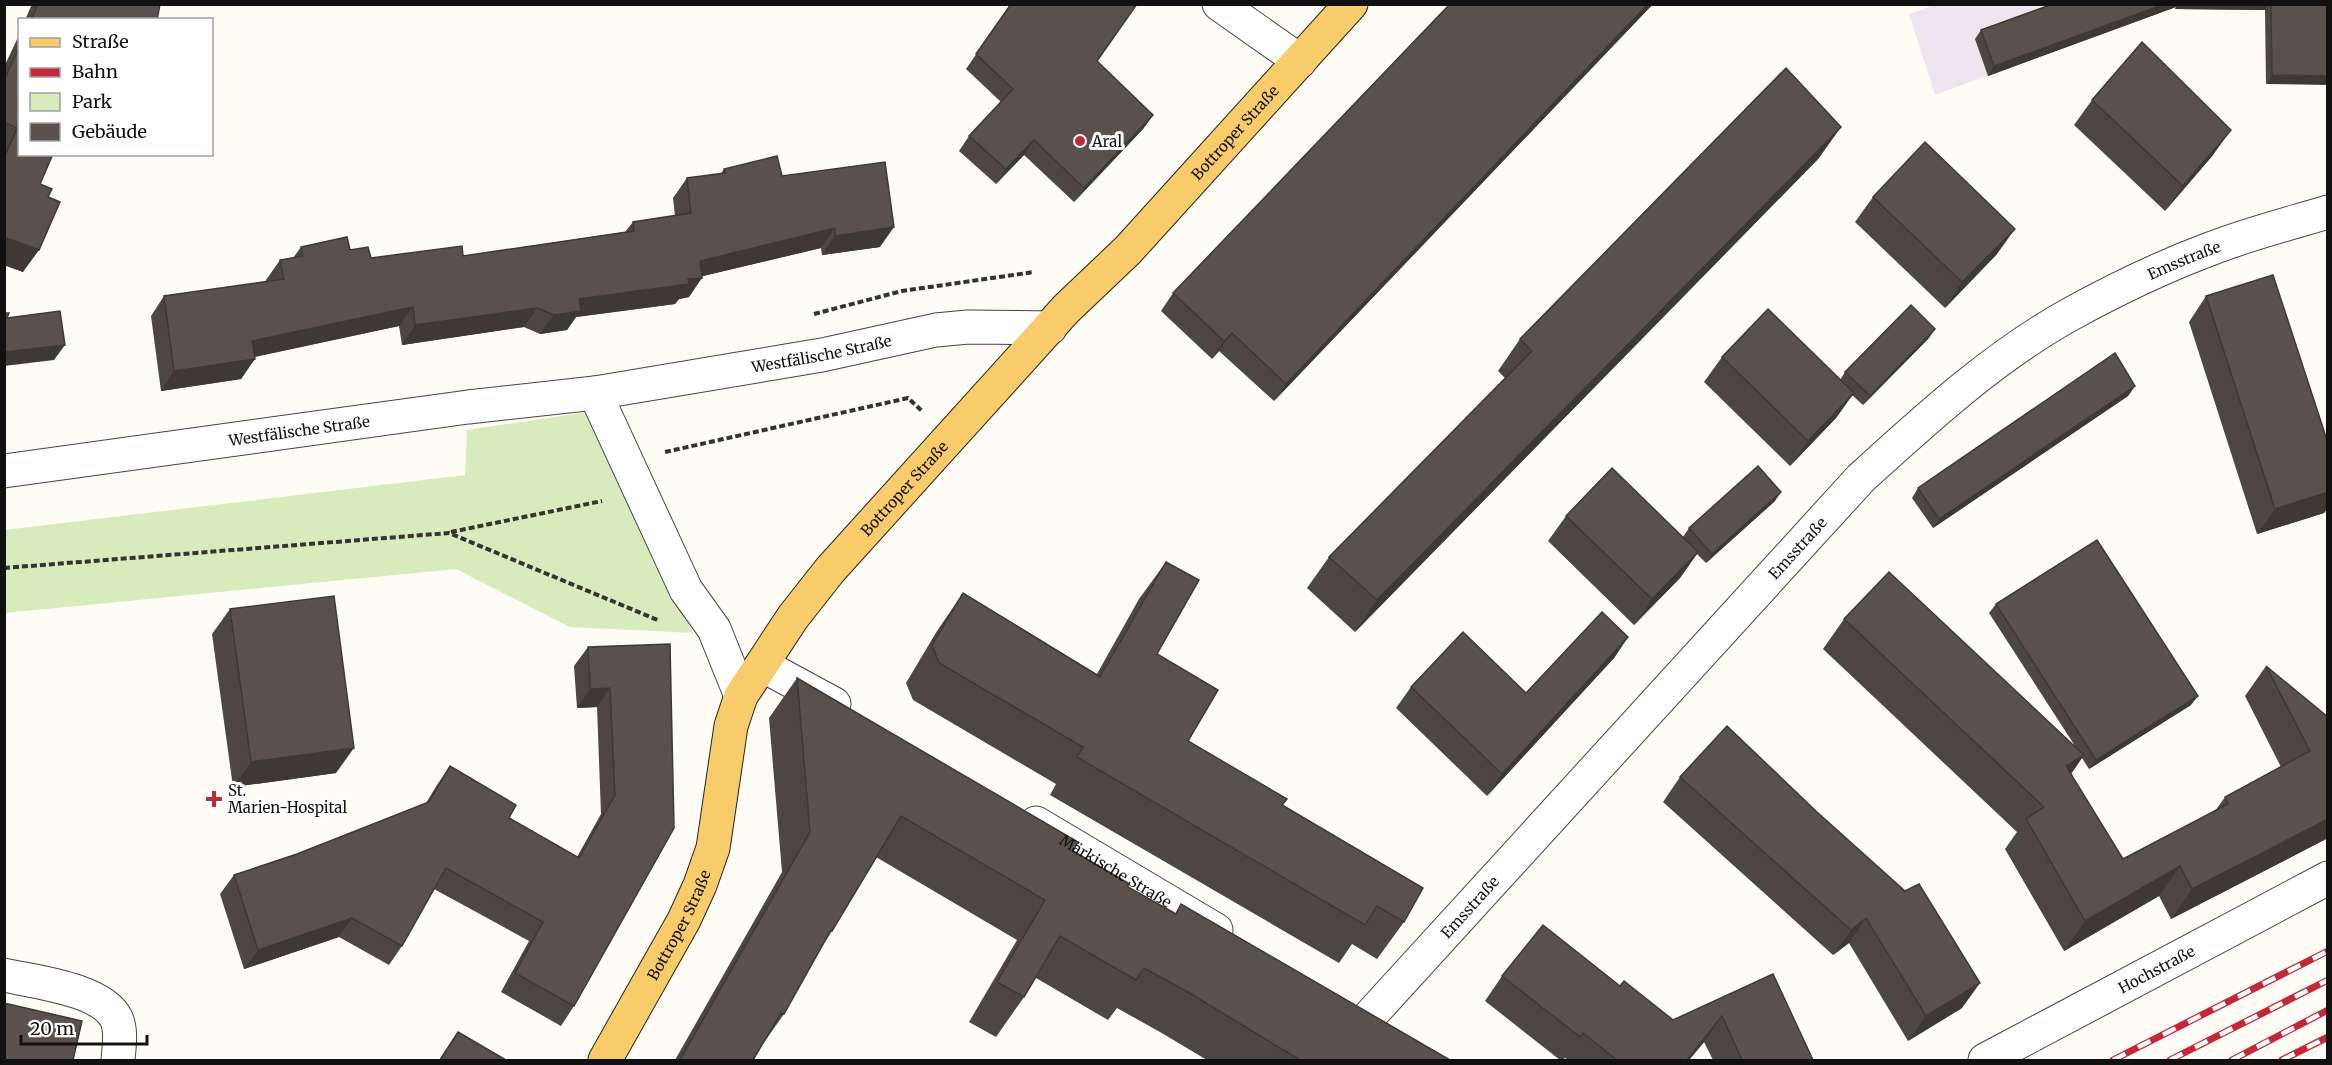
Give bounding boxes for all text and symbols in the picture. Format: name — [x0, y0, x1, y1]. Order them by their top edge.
legend — [18, 18, 213, 156]
text: Straße — [72, 30, 129, 53]
text: Bahn — [72, 60, 118, 83]
street label: Bottroper Straße — [1187, 81, 1282, 184]
text: Park — [72, 90, 113, 113]
text: Gebäude — [72, 120, 147, 143]
place label: Aral — [1091, 132, 1122, 151]
marker: Aral — [1073, 134, 1087, 148]
street label: Emsstraße — [2144, 236, 2223, 283]
street label: Westfälische Straße — [749, 331, 893, 376]
street label: Westfälische Straße — [226, 411, 371, 450]
street label: Bottroper Straße — [856, 437, 952, 540]
street label: Emsstraße — [1764, 513, 1830, 583]
place label: St. Marien-Hospital — [228, 781, 348, 817]
marker: St. Marien-Hospital — [205, 790, 223, 808]
street label: Märkische Straße — [1056, 830, 1176, 911]
street label: Bottroper Straße — [643, 867, 714, 983]
street label: Emsstraße — [1436, 872, 1503, 942]
street label: Hochstraße — [2115, 941, 2198, 997]
scale bar — [21, 1008, 147, 1046]
text: 20 m — [30, 1017, 74, 1040]

